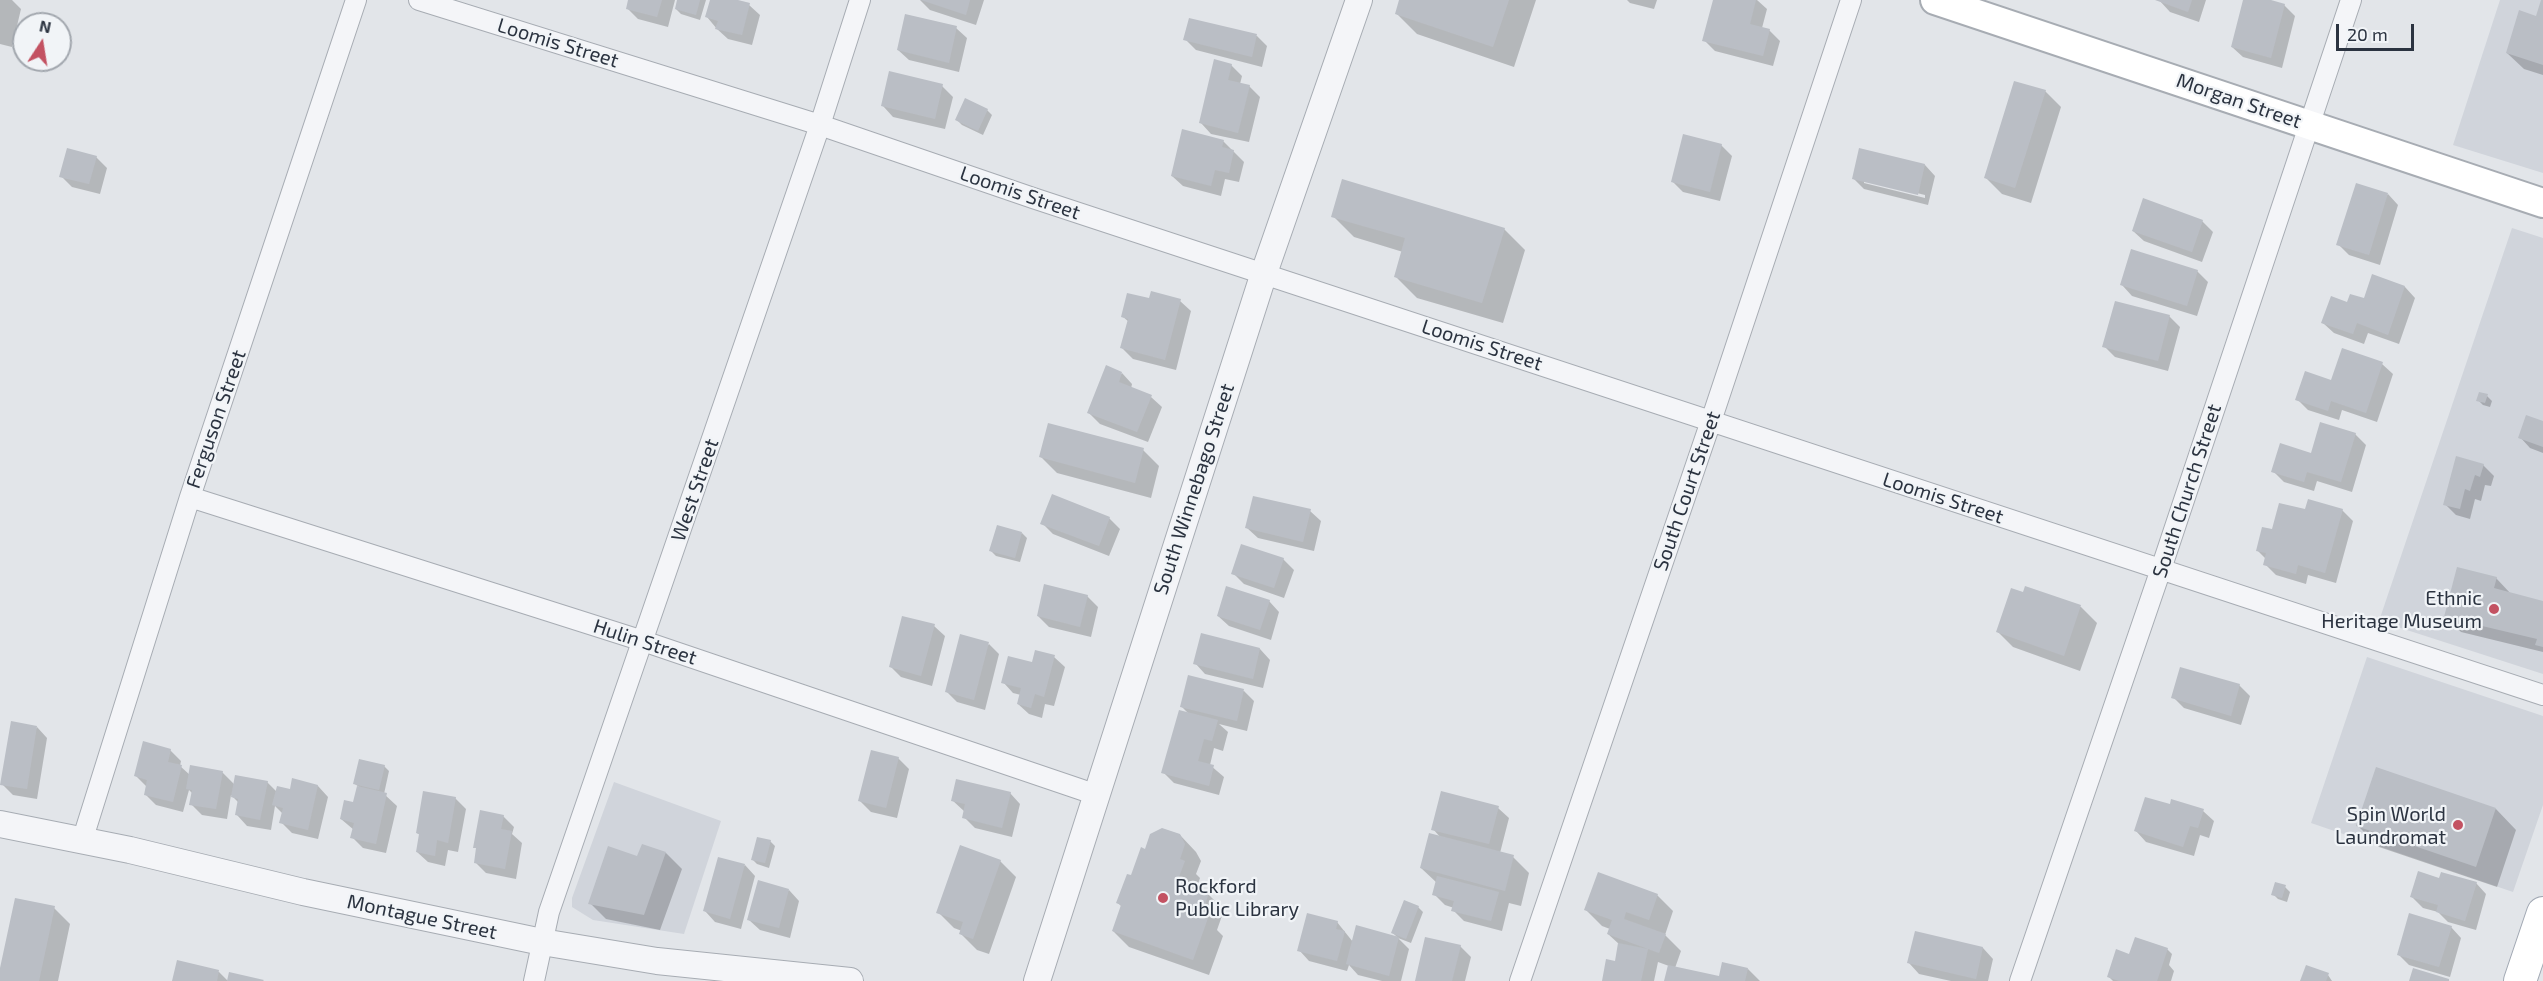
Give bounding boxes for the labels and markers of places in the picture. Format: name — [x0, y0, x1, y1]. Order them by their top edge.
place label: Ethnic Heritage Museum — [2321, 586, 2482, 633]
marker: Ethnic Heritage Museum — [2487, 602, 2501, 616]
place label: Spin World Laundromat — [2335, 802, 2446, 849]
marker: Spin World Laundromat — [2451, 818, 2465, 832]
place label: Rockford Public Library — [1175, 874, 1299, 921]
marker: Rockford Public Library — [1156, 891, 1170, 905]

